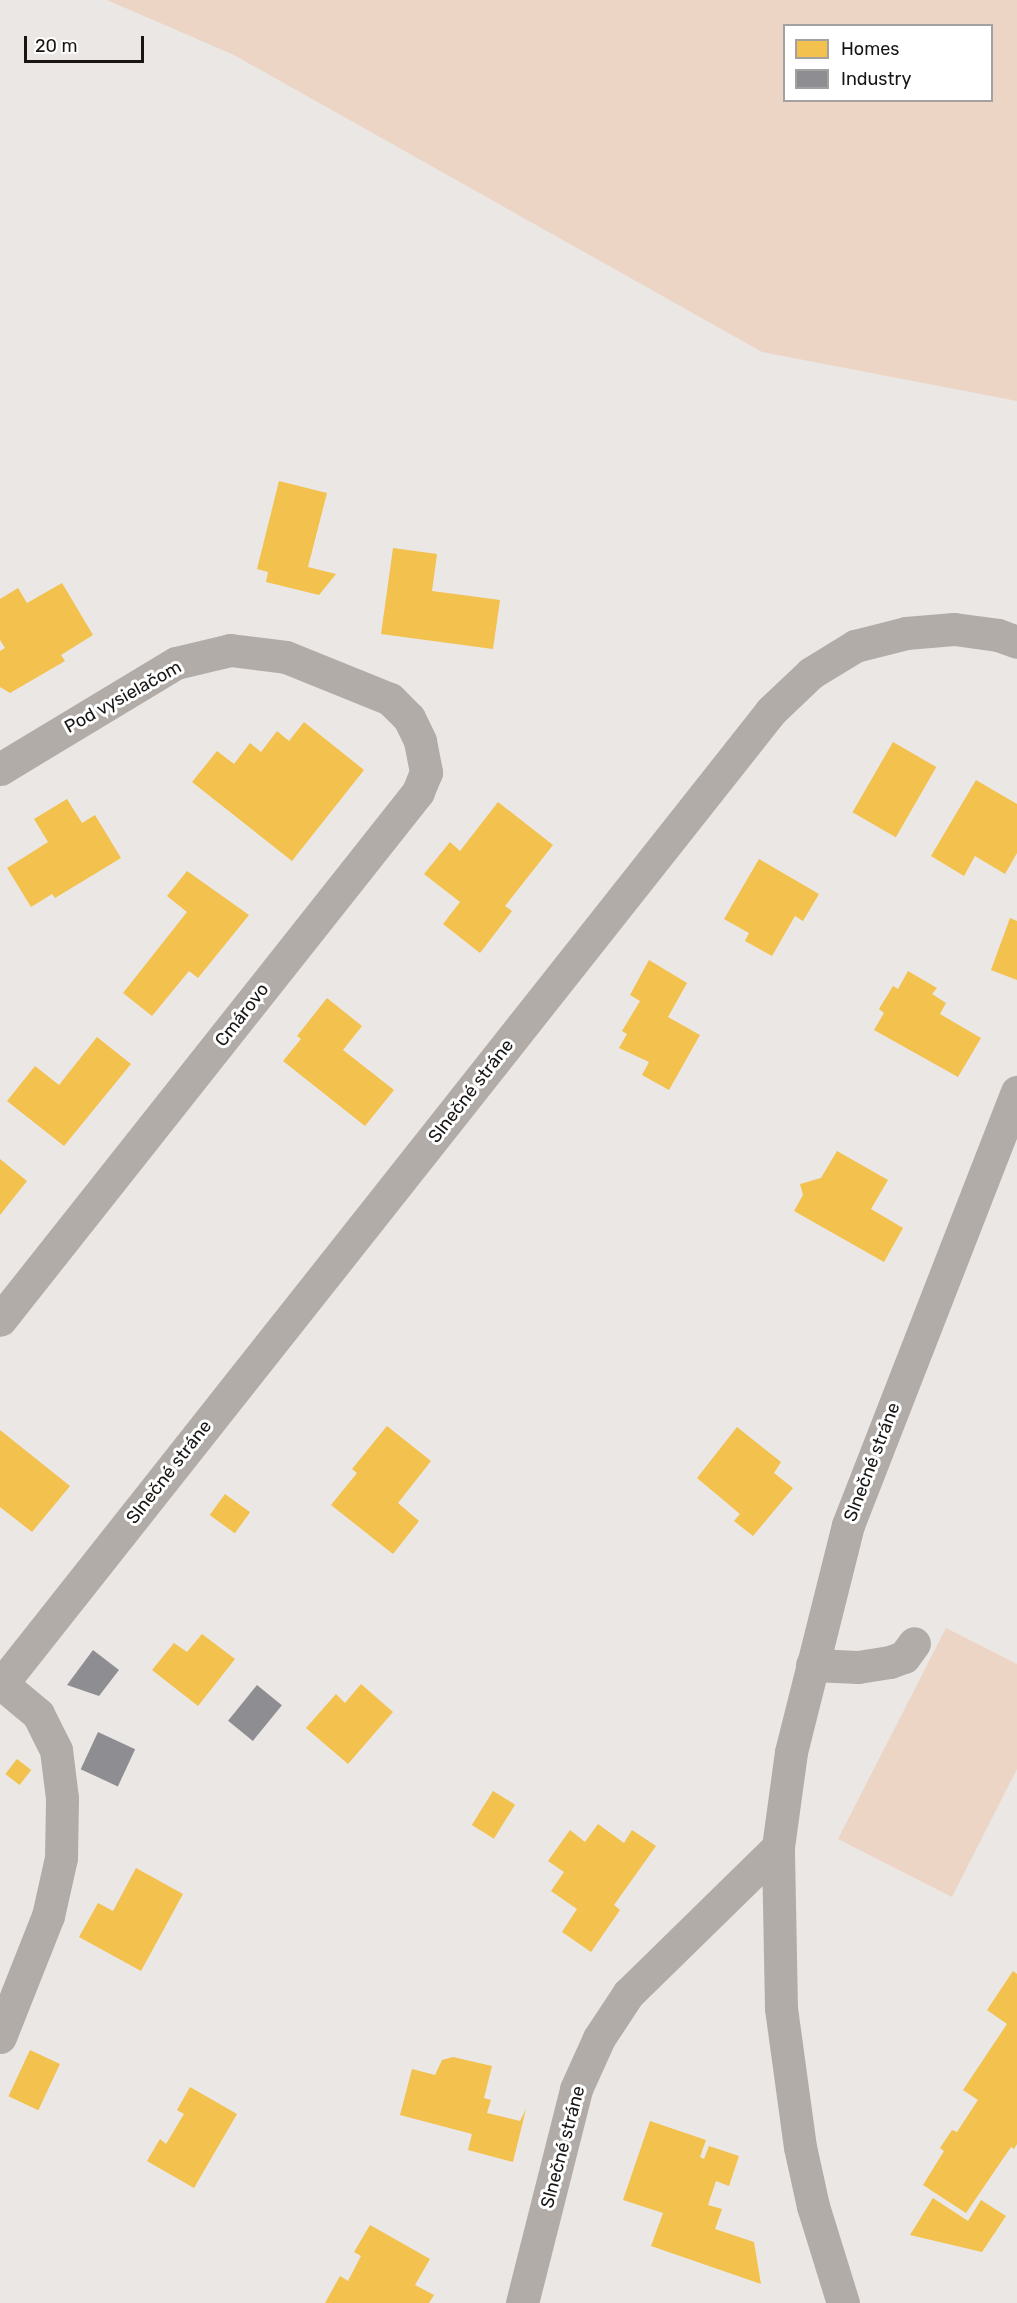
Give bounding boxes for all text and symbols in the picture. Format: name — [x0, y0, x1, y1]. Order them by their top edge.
scale bar — [27, 24, 147, 62]
legend — [783, 24, 993, 102]
text: 20 m — [35, 35, 77, 57]
text: Homes — [841, 38, 899, 60]
text: Industry — [841, 68, 911, 90]
street label: Pod vysielačom — [61, 656, 185, 738]
street label: Cmárovo — [211, 979, 273, 1051]
street label: Slnečné stráne — [424, 1035, 518, 1147]
street label: Slnečné stráne — [839, 1399, 905, 1525]
street label: Slnečné stráne — [122, 1416, 216, 1528]
street label: Slnečné stráne — [536, 2083, 590, 2211]

